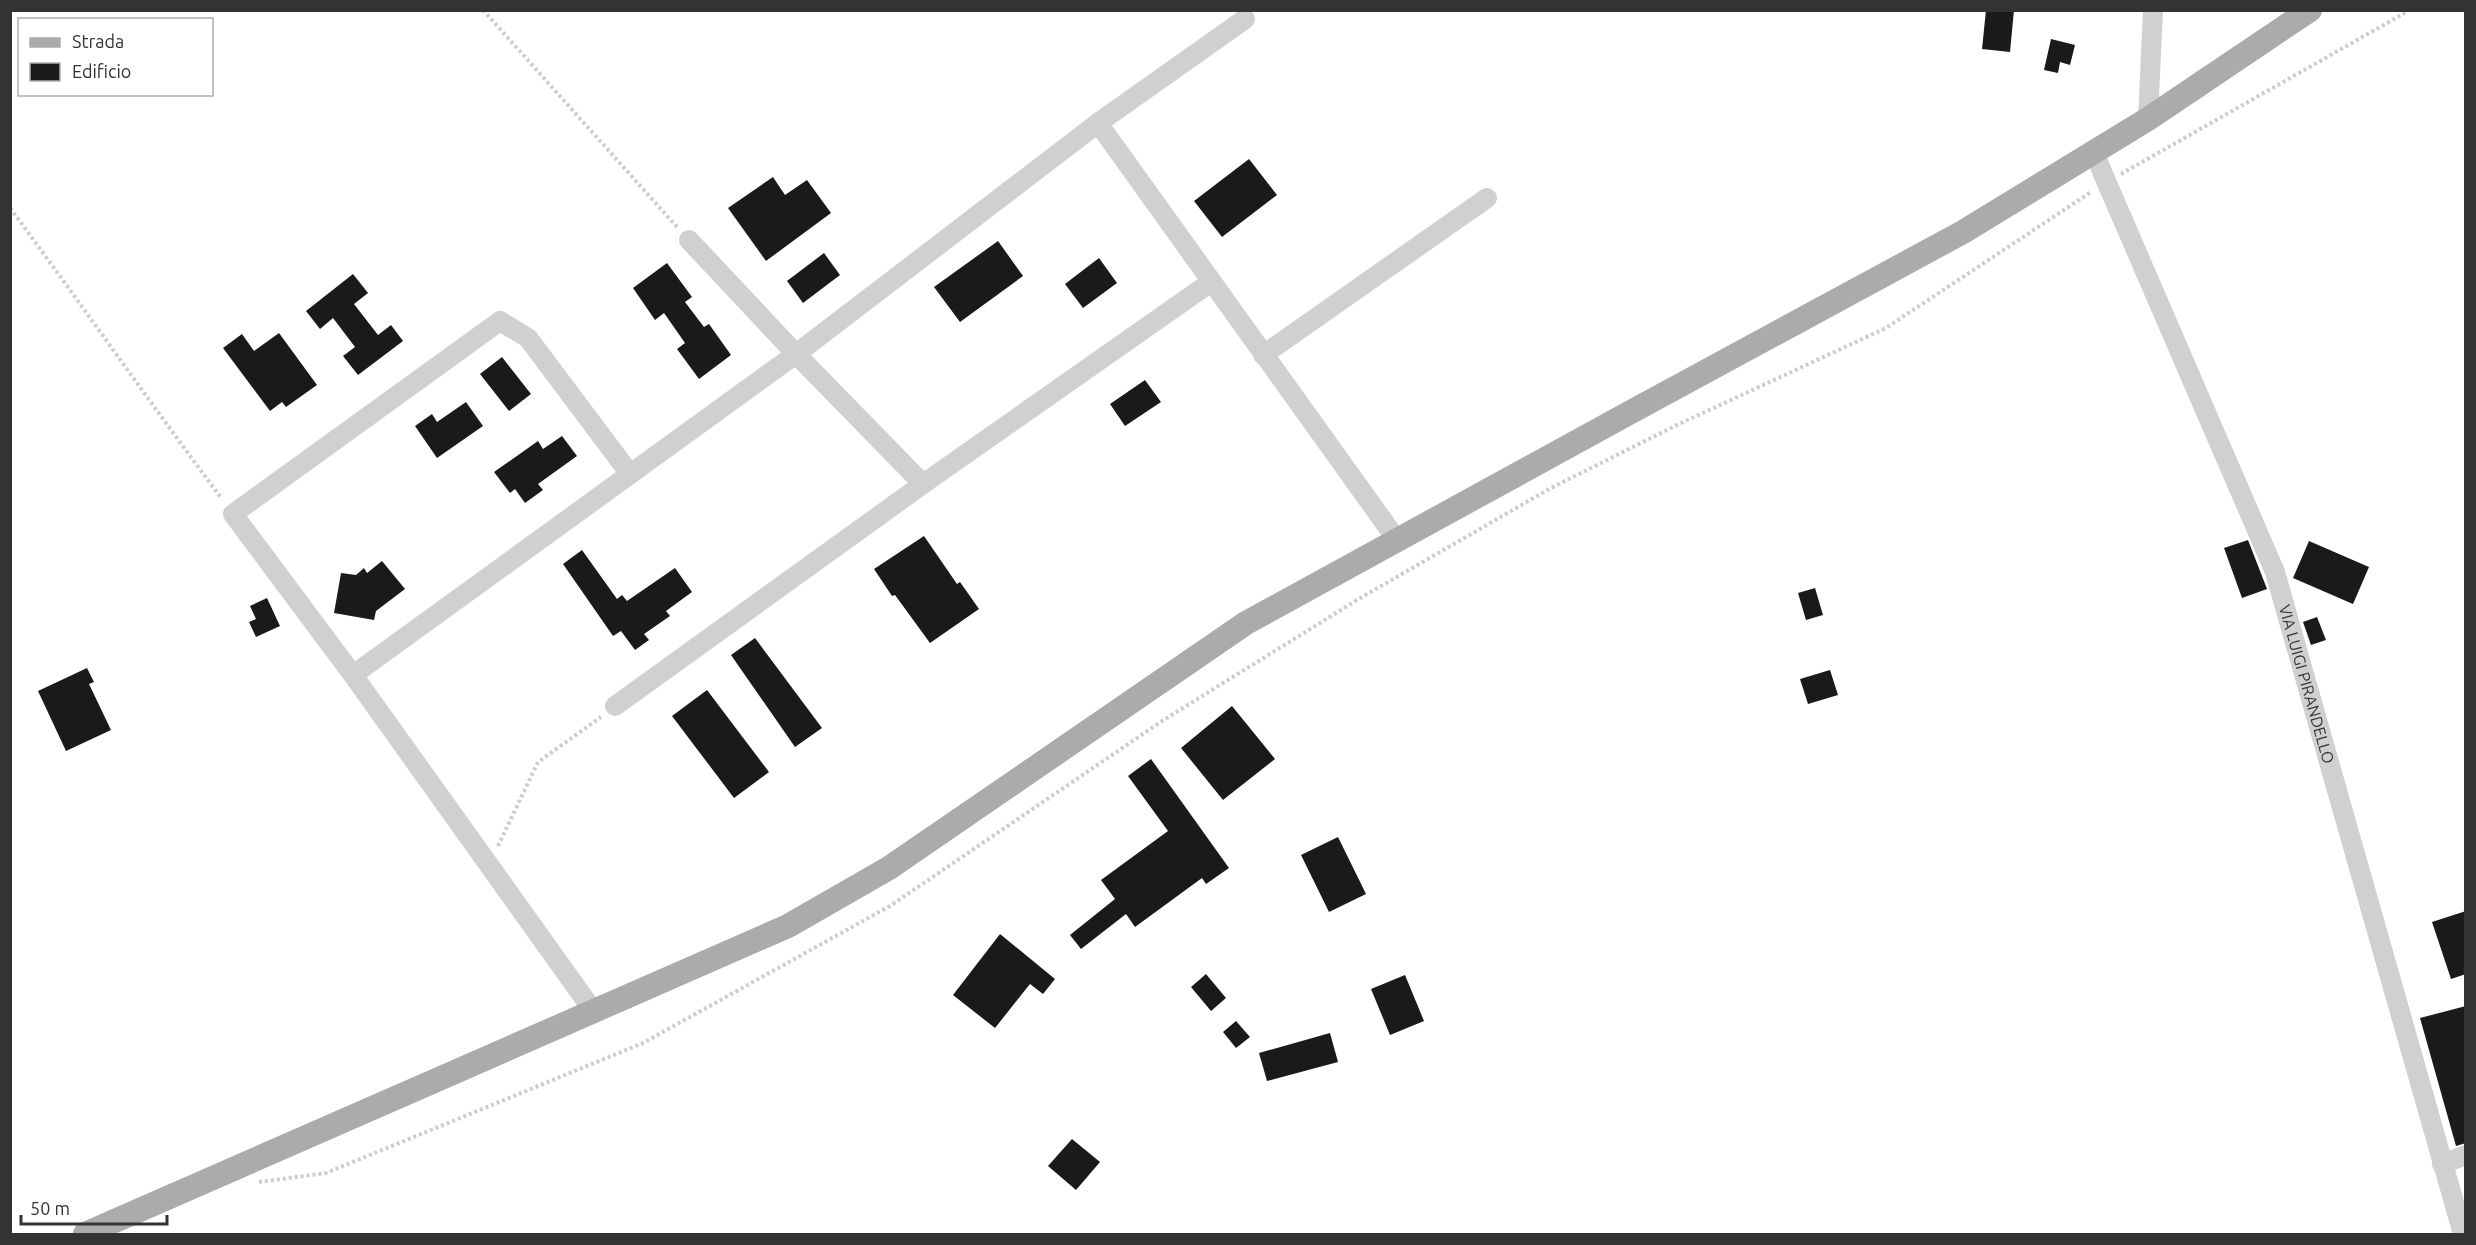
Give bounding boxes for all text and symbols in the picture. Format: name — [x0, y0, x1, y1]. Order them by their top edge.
legend — [18, 18, 213, 96]
text: Strada — [72, 31, 124, 51]
text: Edificio — [72, 61, 131, 81]
street label: VIA LUIGI PIRANDELLO — [2276, 603, 2338, 766]
scale bar — [21, 1188, 166, 1226]
text: 50 m — [30, 1198, 70, 1218]

